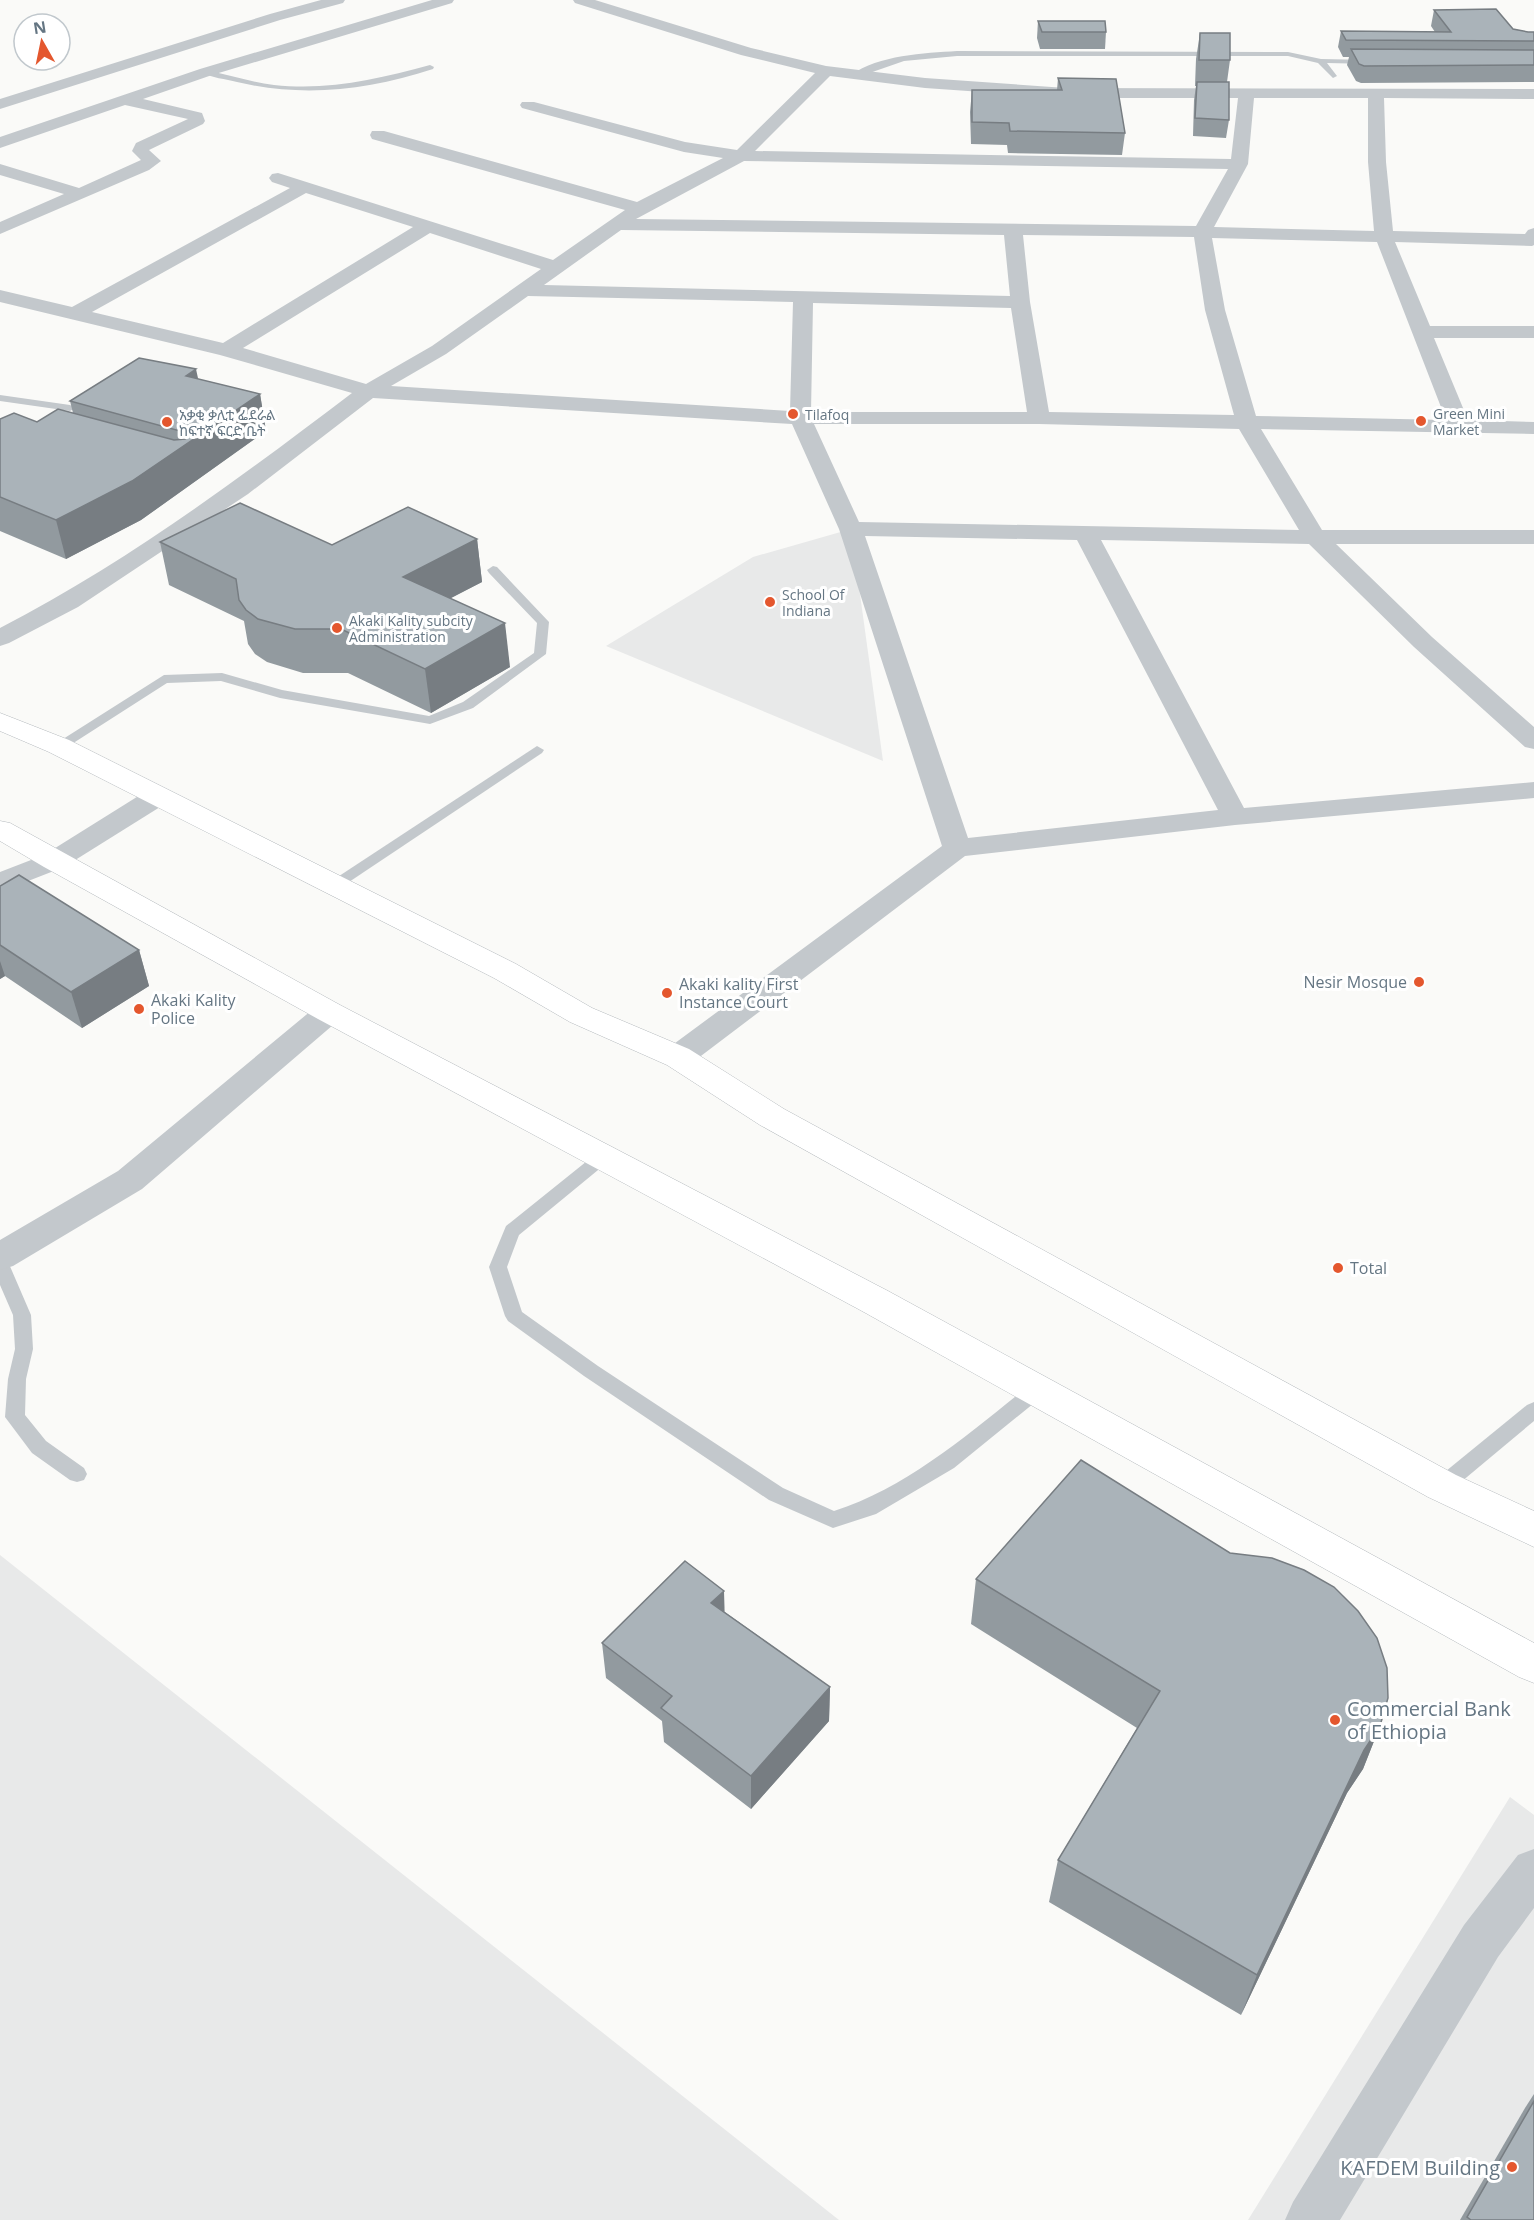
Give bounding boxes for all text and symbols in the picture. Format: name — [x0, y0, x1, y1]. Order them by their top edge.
north arrow — [12, 12, 72, 72]
text: N — [32, 15, 48, 39]
place label: Green Mini Market — [1433, 404, 1505, 439]
place label: አቃቂ ቃሊቲ ፌደራል ከፍተኛ ፍርድ ቤት — [179, 405, 276, 440]
place label: Tilafoq — [805, 405, 849, 424]
marker: Tilafoq — [786, 407, 800, 421]
marker: Green Mini Market — [1414, 414, 1428, 428]
marker: አቃቂ ቃሊቲ ፌደራል ከፍተኛ ፍርድ ቤት — [160, 415, 174, 429]
place label: School Of Indiana — [782, 585, 846, 620]
marker: School Of Indiana — [763, 595, 777, 609]
place label: Akaki Kality subcity Administration — [349, 611, 474, 646]
marker: Akaki Kality subcity Administration — [330, 621, 344, 635]
place label: Nesir Mosque — [1303, 971, 1407, 993]
place label: Akaki kality First Instance Court — [679, 973, 799, 1013]
marker: Nesir Mosque — [1412, 975, 1426, 989]
marker: Akaki kality First Instance Court — [660, 986, 674, 1000]
place label: Akaki Kality Police — [151, 989, 236, 1029]
marker: Akaki Kality Police — [132, 1002, 146, 1016]
place label: Total — [1350, 1257, 1387, 1279]
marker: Total — [1331, 1261, 1345, 1275]
place label: Commercial Bank of Ethiopia — [1347, 1695, 1511, 1745]
marker: Commercial Bank of Ethiopia — [1328, 1713, 1342, 1727]
place label: KAFDEM Building — [1340, 2154, 1500, 2181]
marker: KAFDEM Building — [1505, 2160, 1519, 2174]

